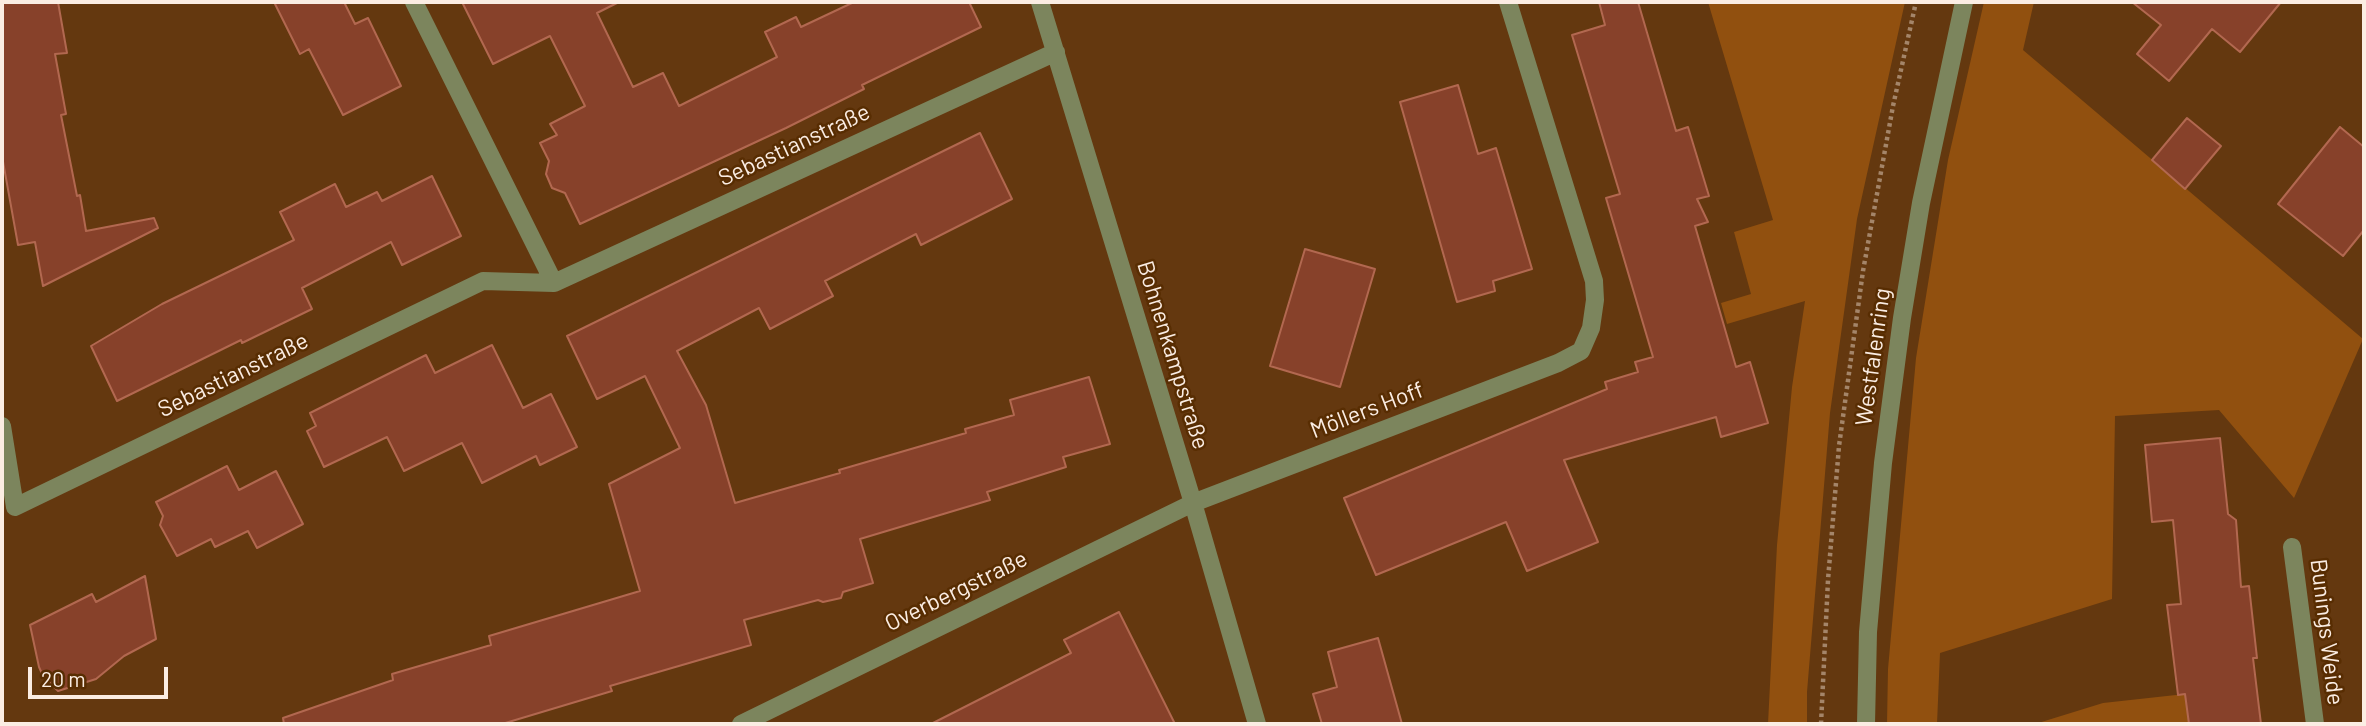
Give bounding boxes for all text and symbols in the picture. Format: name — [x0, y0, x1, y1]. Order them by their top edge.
street label: Sebastianstraße — [714, 98, 874, 192]
street label: Bohnenkampstraße — [1131, 257, 1215, 453]
street label: Westfalenring — [1850, 286, 1896, 428]
street label: Sebastianstraße — [153, 327, 313, 423]
street label: Möllers Hoff — [1306, 376, 1428, 444]
street label: Overbergstraße — [880, 545, 1032, 637]
street label: Bunings Weide — [2304, 557, 2350, 707]
scale bar — [32, 652, 172, 696]
text: 20 m — [41, 666, 86, 691]

